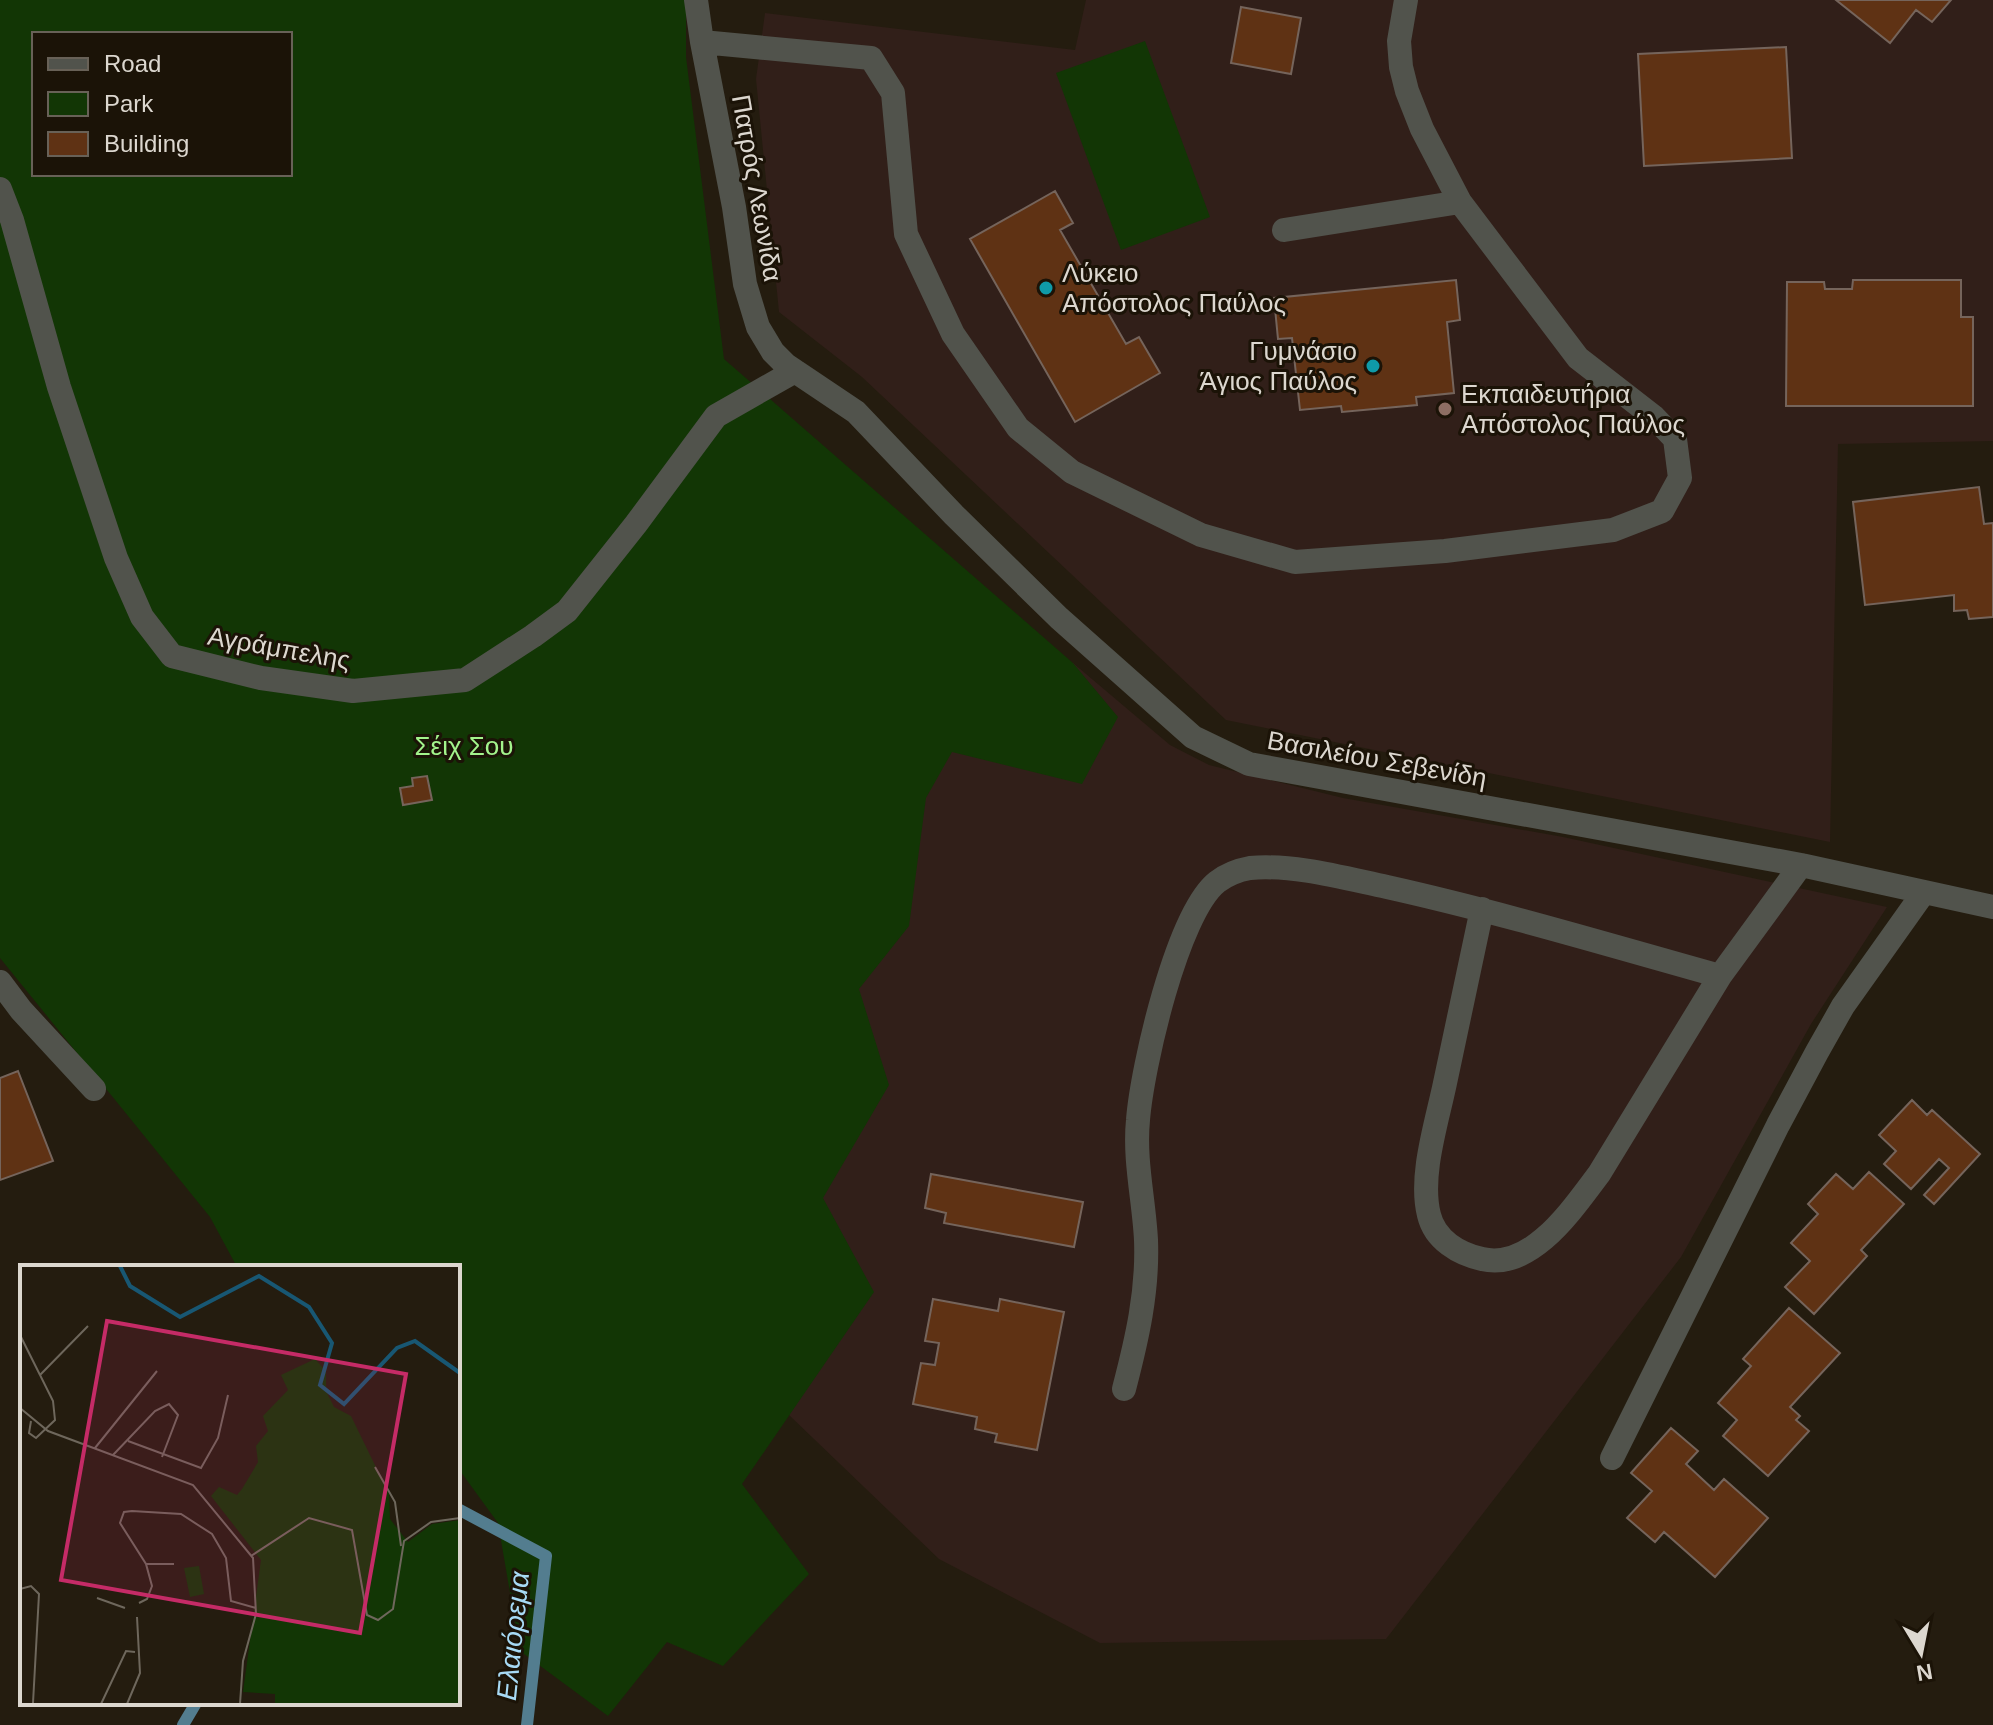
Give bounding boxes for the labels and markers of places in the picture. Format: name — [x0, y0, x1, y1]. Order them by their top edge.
place label: Λύκειο Απόστολος Παύλος — [1062, 258, 1286, 318]
marker: Λύκειο Απόστολος Παύλος — [1037, 279, 1055, 297]
place label: Γυμνάσιο Άγιος Παύλος — [1200, 336, 1357, 396]
marker: Γυμνάσιο Άγιος Παύλος — [1364, 357, 1382, 375]
place label: Εκπαιδευτήρια Απόστολος Παύλος — [1461, 379, 1685, 439]
marker: Εκπαιδευτήρια Απόστολος Παύλος — [1436, 400, 1454, 418]

